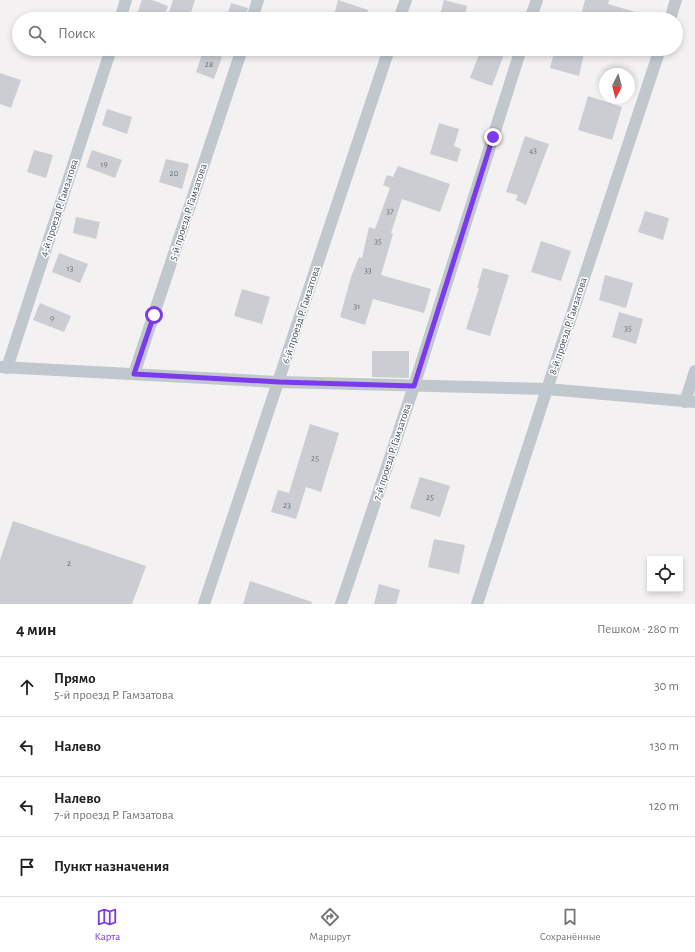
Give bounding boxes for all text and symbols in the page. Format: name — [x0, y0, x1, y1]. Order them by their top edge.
search box — [12, 12, 683, 56]
icon: search — [26, 23, 48, 45]
text: Поиск — [58, 26, 96, 41]
house number: 28 — [205, 60, 213, 69]
north arrow — [599, 68, 635, 104]
route end — [484, 128, 502, 146]
house number: 43 — [529, 146, 537, 155]
street label: 4-й проезд Р. Гамзатова — [38, 158, 80, 258]
house number: 19 — [100, 160, 108, 169]
street label: 5-й проезд Р. Гамзатова — [167, 162, 209, 262]
house number: 20 — [170, 169, 179, 178]
house number: 37 — [386, 207, 394, 216]
house number: 35 — [374, 237, 382, 246]
house number: 13 — [67, 264, 74, 273]
street label: 6-й проезд Р. Гамзатова — [280, 265, 322, 365]
house number: 33 — [364, 266, 372, 275]
street label: 8-й проезд Р. Гамзатова — [547, 276, 589, 376]
house number: 31 — [354, 302, 360, 311]
route start — [145, 306, 163, 324]
house number: 9 — [50, 314, 54, 323]
house number: 35 — [624, 324, 632, 333]
street label: 7-й проезд Р. Гамзатова — [371, 402, 413, 502]
house number: 25 — [311, 454, 319, 463]
house number: 25 — [426, 493, 434, 502]
house number: 23 — [283, 501, 291, 510]
map controls — [647, 556, 683, 592]
button: locate — [647, 556, 683, 592]
house number: 2 — [67, 559, 71, 568]
text: 4 мин — [16, 621, 56, 638]
text: Пешком · 280 m — [597, 623, 679, 636]
text: Прямо — [54, 671, 96, 686]
icon: ahead — [16, 676, 38, 698]
text: 30 m — [654, 680, 679, 693]
text: 5-й проезд Р. Гамзатова — [54, 689, 174, 702]
icon: left — [16, 736, 38, 758]
text: Налево — [54, 739, 101, 754]
text: 130 m — [650, 740, 679, 753]
text: Налево — [54, 791, 101, 806]
icon: left — [16, 796, 38, 818]
text: 120 m — [649, 800, 679, 813]
text: 7-й проезд Р. Гамзатова — [54, 809, 174, 822]
icon: arrive — [16, 856, 38, 878]
text: Пункт назначения — [54, 859, 169, 874]
tab: Карта — [95, 906, 120, 943]
tab: Маршрут — [309, 906, 351, 943]
tab: Сохранённые — [540, 906, 600, 943]

